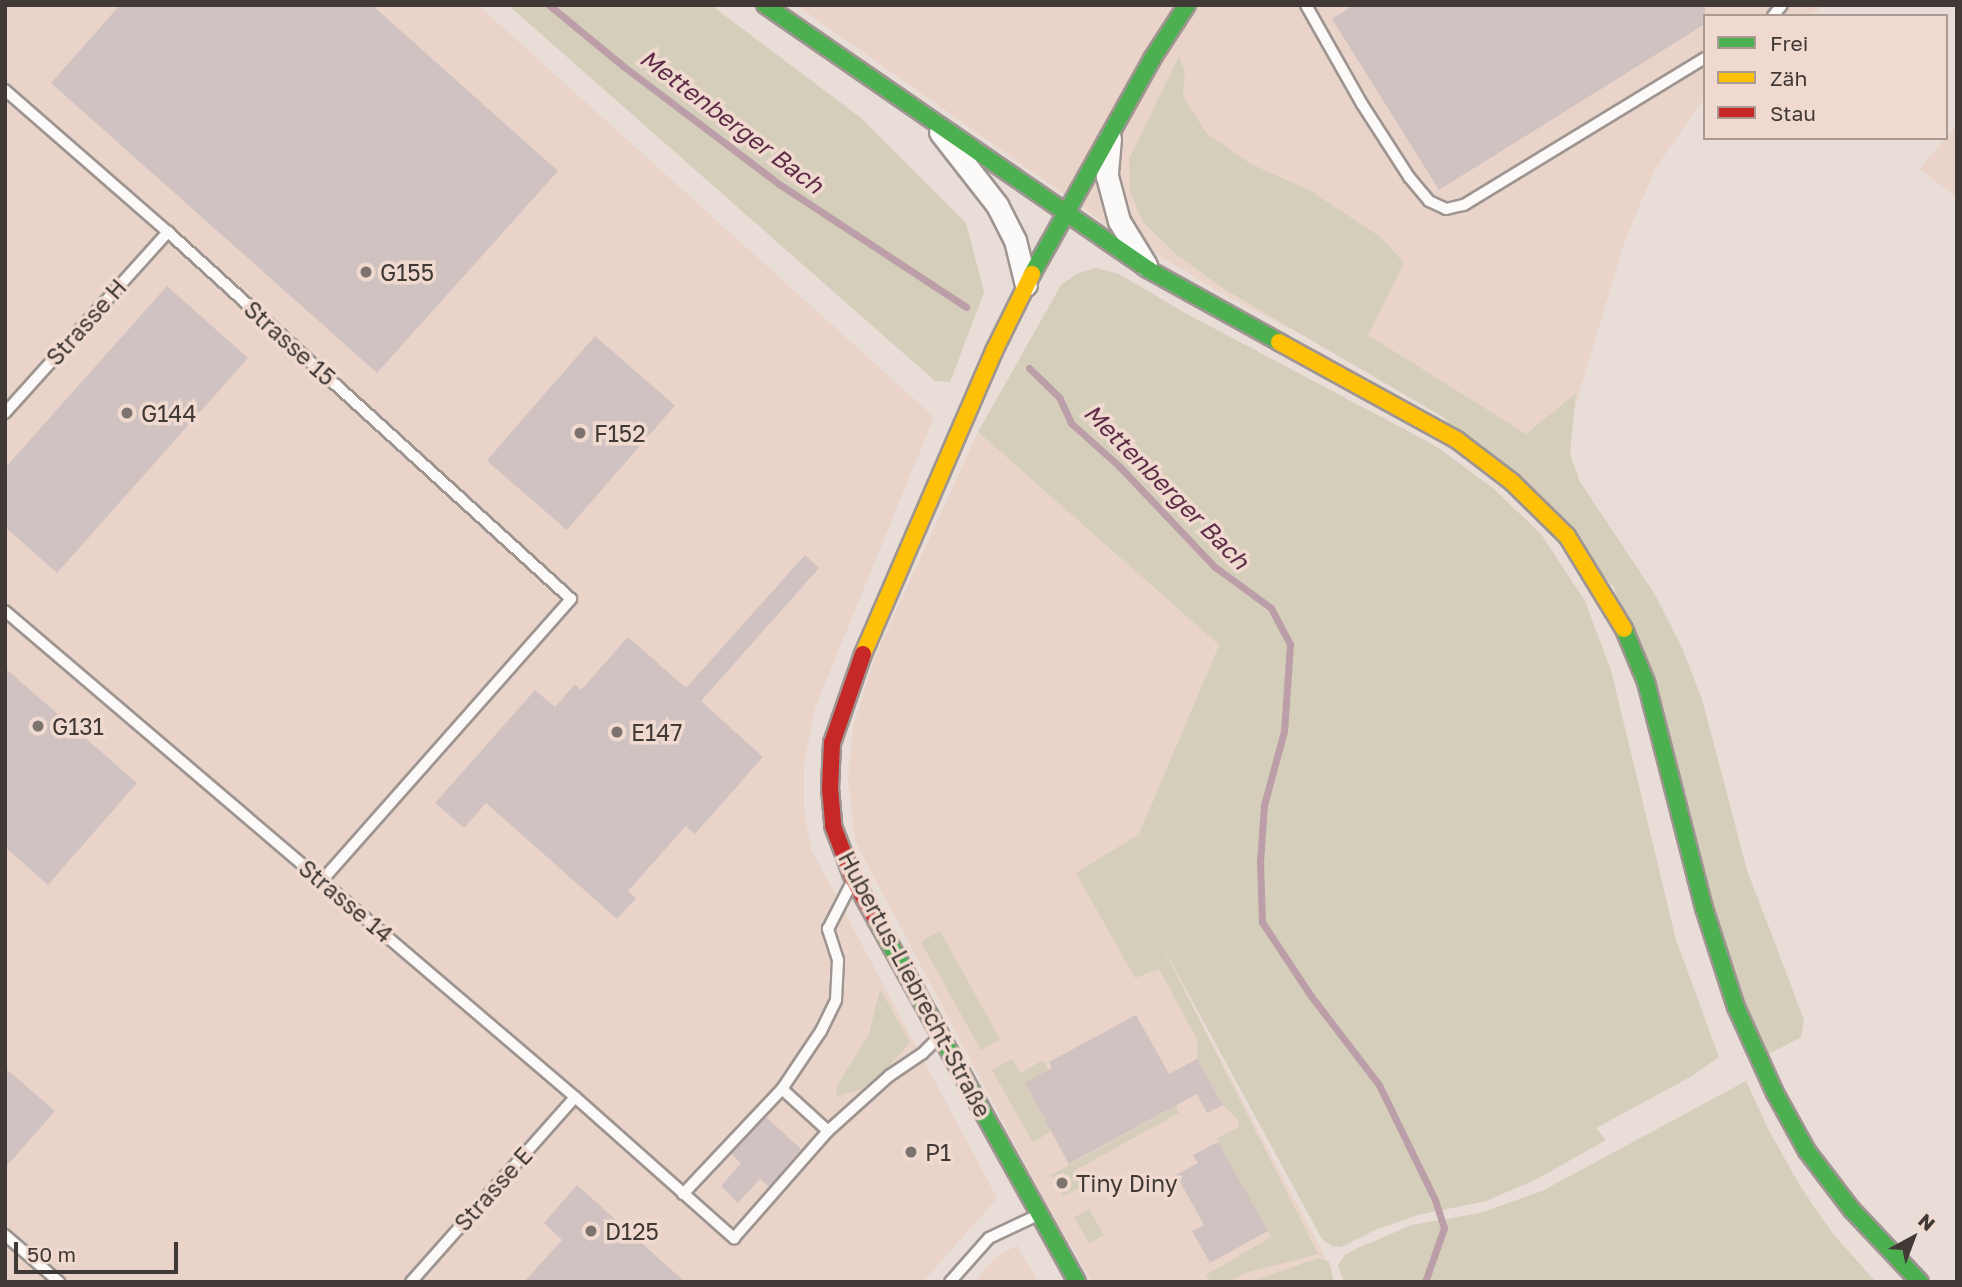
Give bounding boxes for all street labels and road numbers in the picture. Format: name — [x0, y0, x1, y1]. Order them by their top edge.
street label: Strasse H — [40, 273, 132, 371]
street label: Strasse 15 — [239, 295, 341, 391]
street label: Hubertus-Liebrecht-Straße — [833, 846, 997, 1122]
street label: Strasse 14 — [294, 854, 398, 948]
street label: Strasse E — [448, 1142, 538, 1236]

